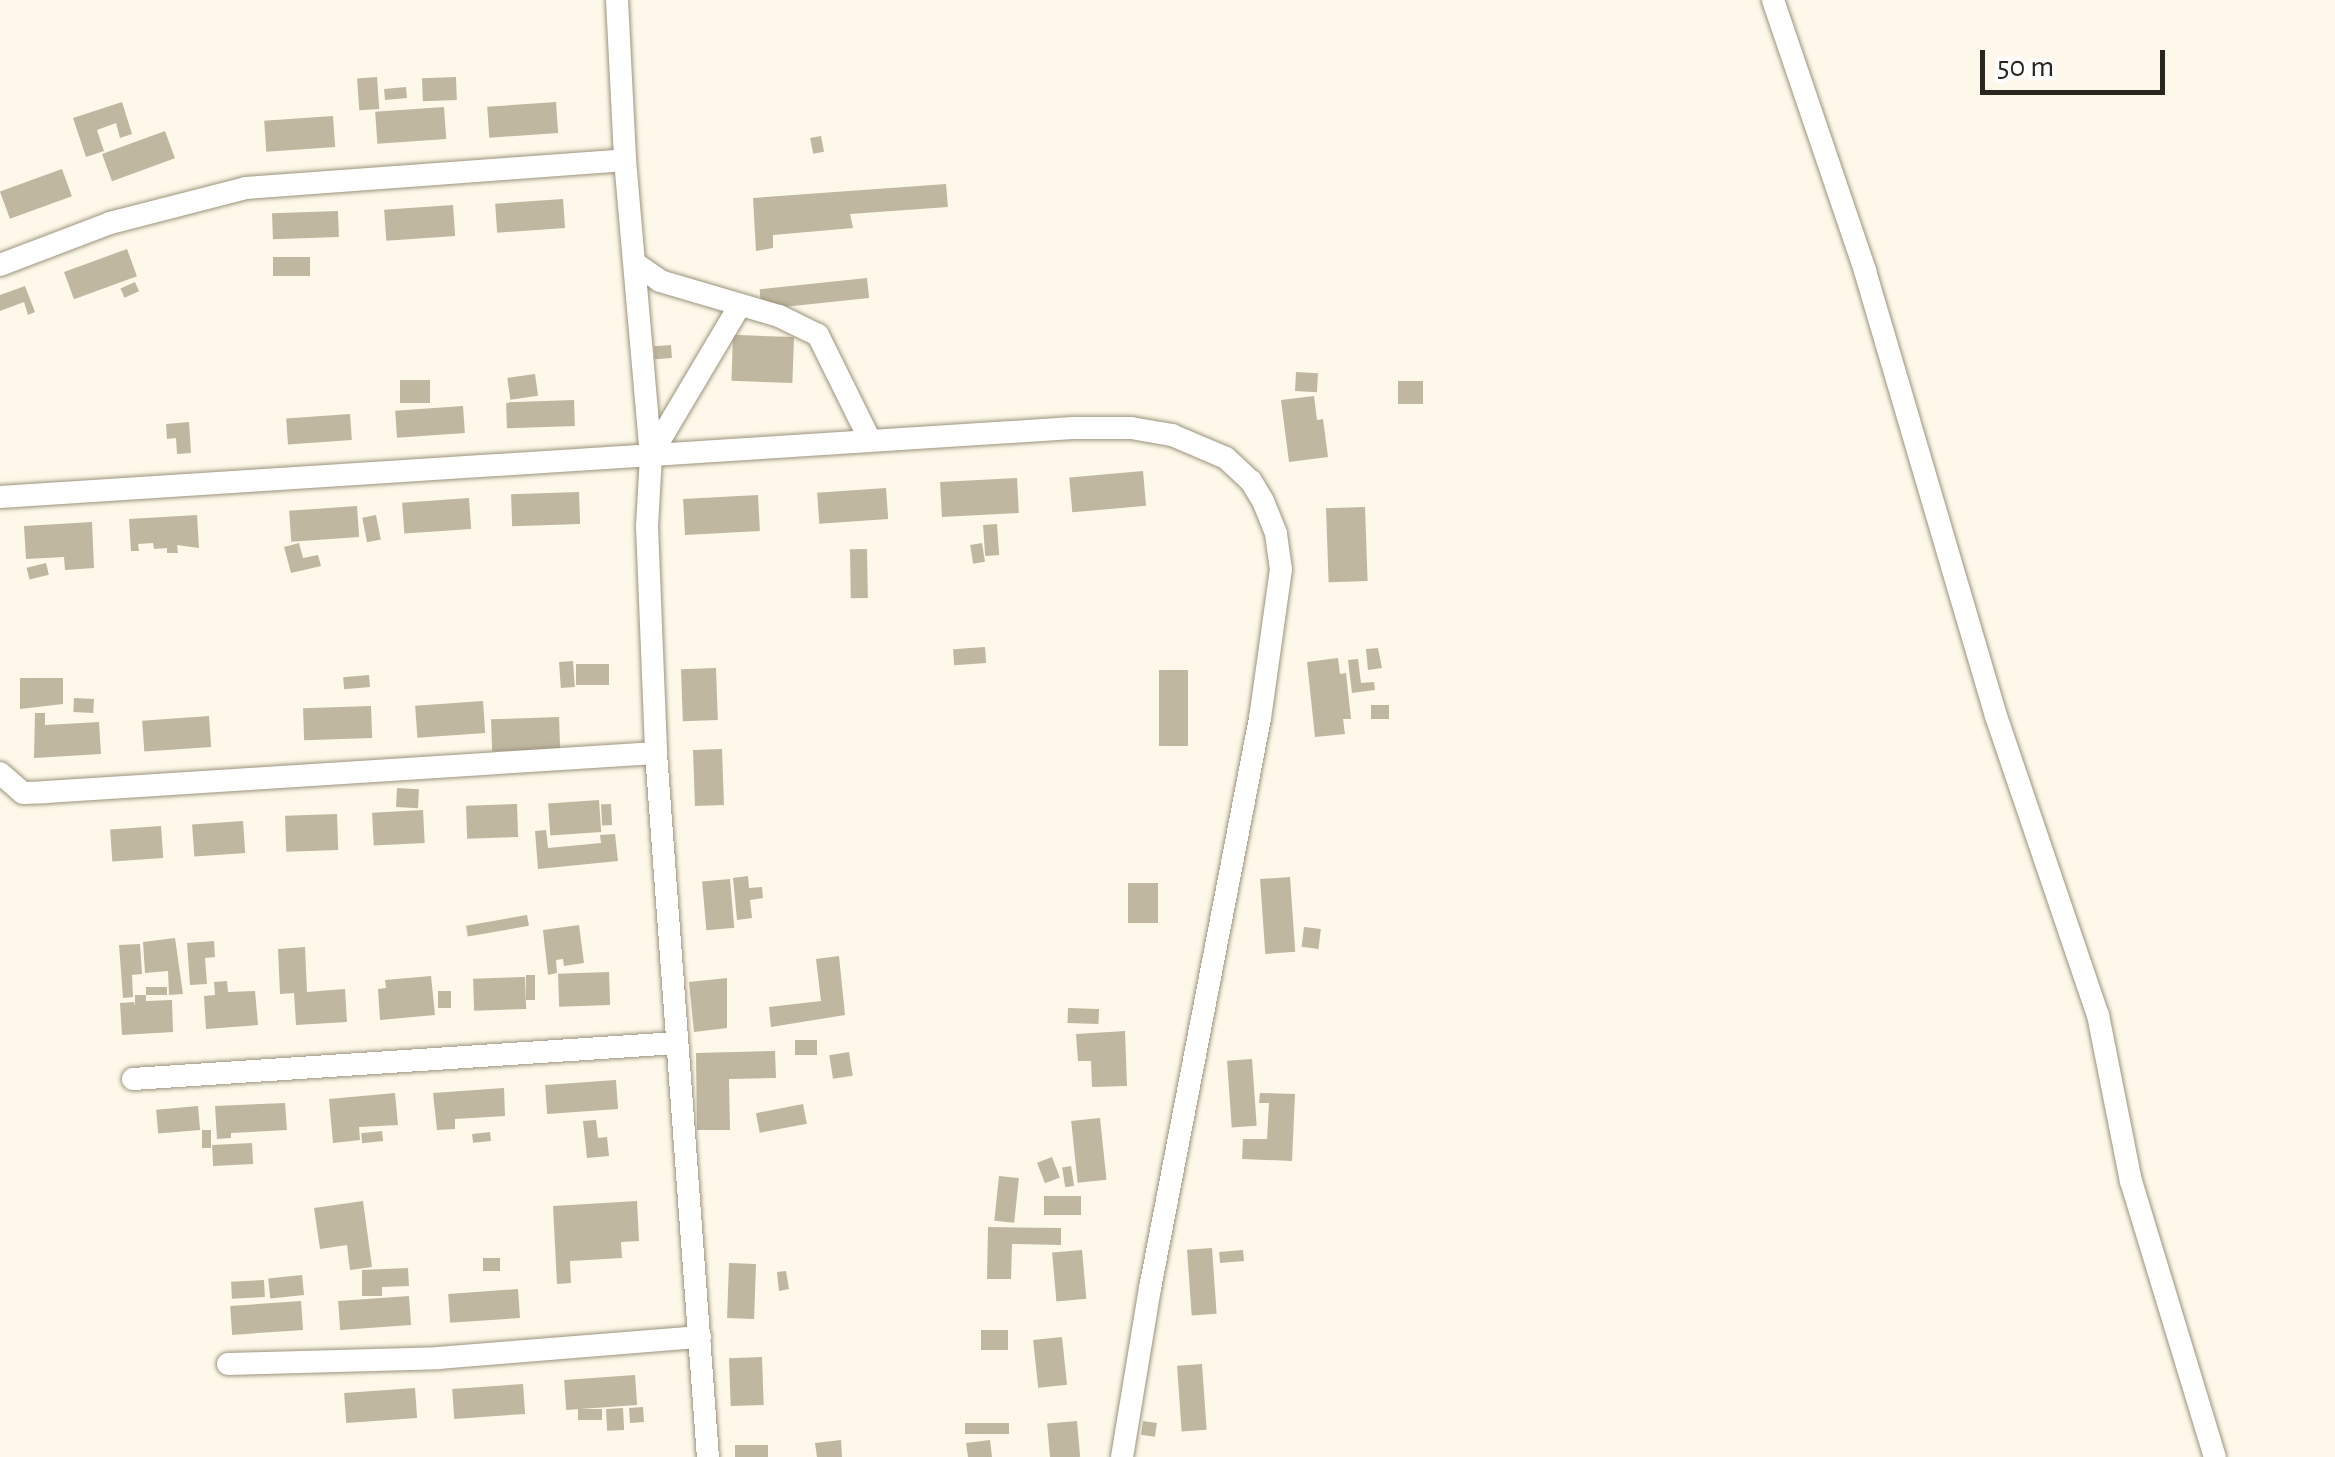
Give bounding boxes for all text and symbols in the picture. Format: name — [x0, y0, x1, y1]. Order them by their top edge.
scale bar — [1985, 30, 2170, 92]
text: 50 m — [1997, 52, 2054, 82]

